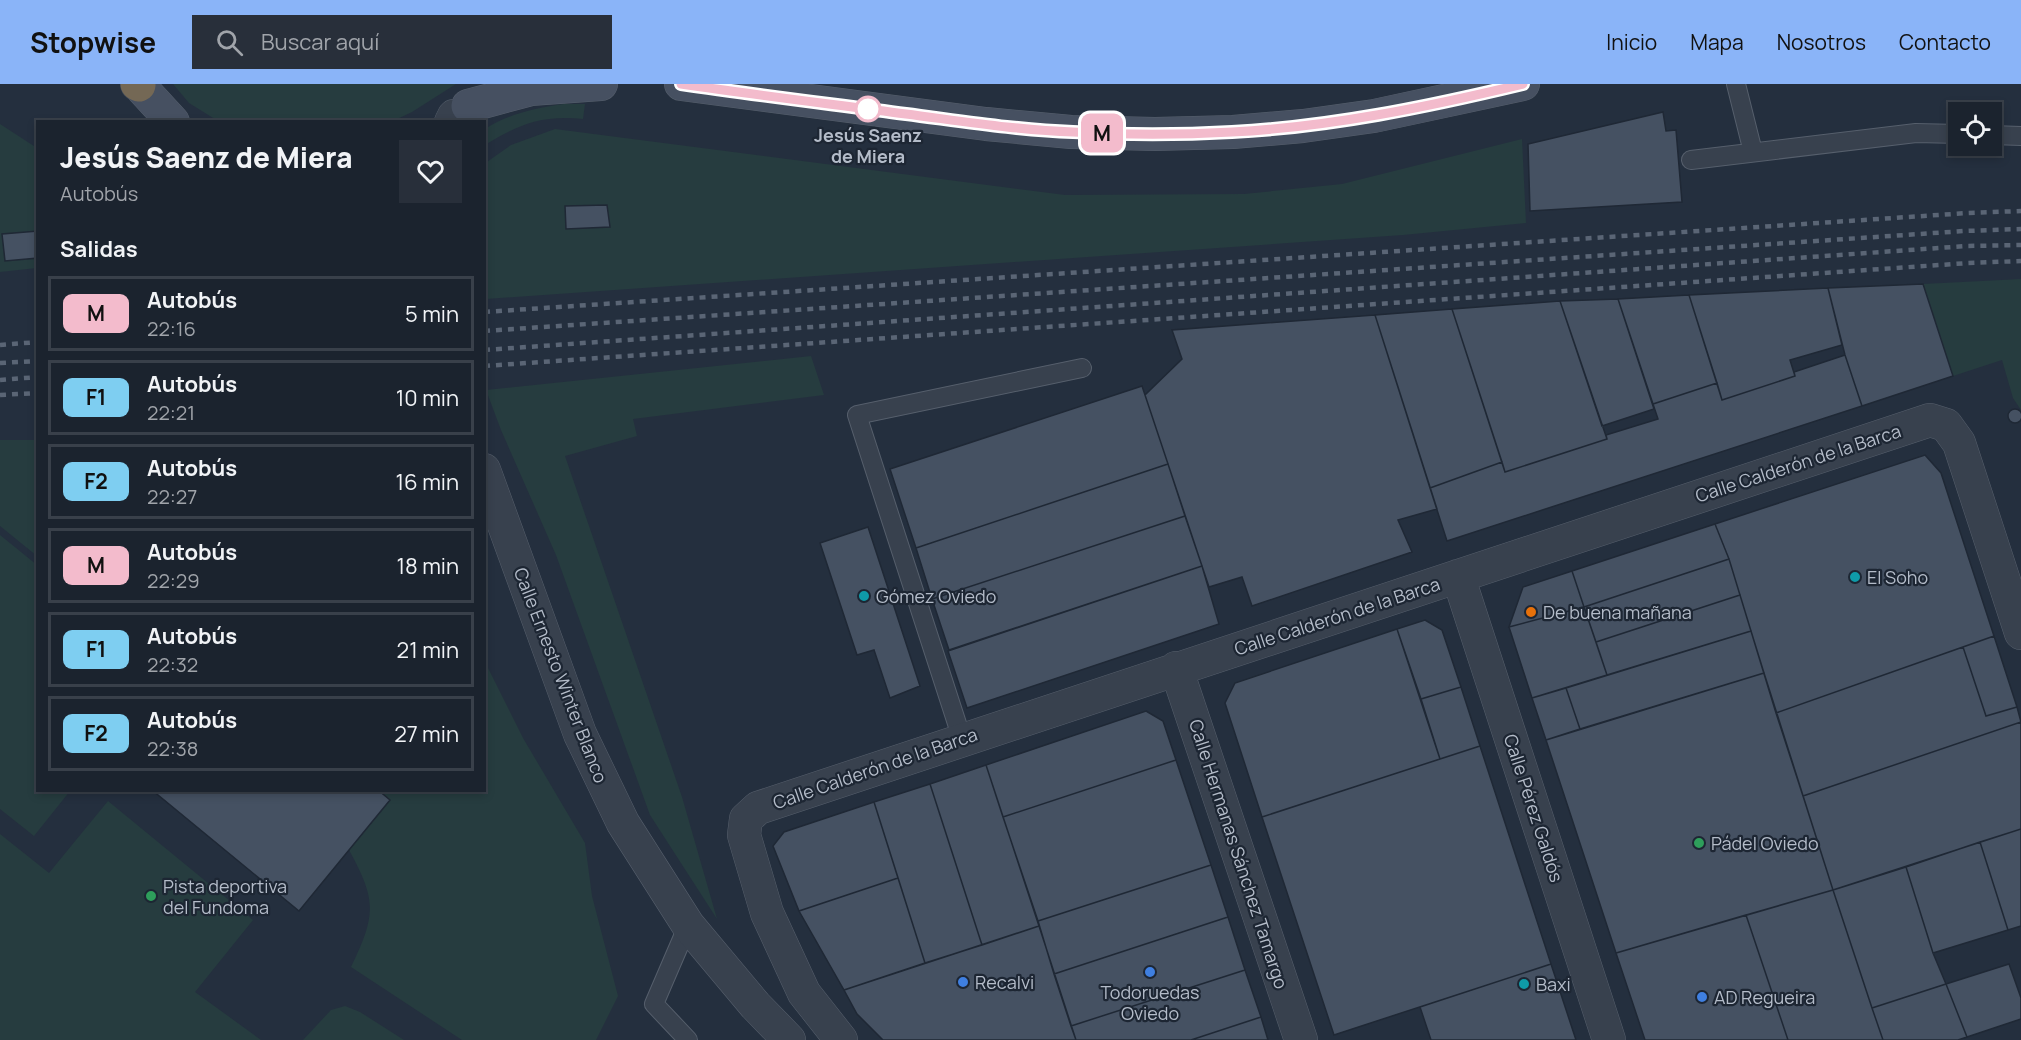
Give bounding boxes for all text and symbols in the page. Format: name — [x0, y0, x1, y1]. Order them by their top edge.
search box — [192, 15, 612, 69]
text: Stopwise — [30, 23, 156, 61]
icon: search — [213, 26, 246, 59]
text: Buscar aquí — [261, 27, 379, 57]
text: Inicio — [1606, 28, 1657, 56]
text: Mapa — [1690, 28, 1744, 56]
text: Nosotros — [1777, 28, 1866, 56]
text: Contacto — [1899, 28, 1991, 56]
marker: Jesús Saenz de Miera — [855, 96, 881, 122]
map controls — [1948, 102, 2002, 156]
button: locate — [1948, 102, 2002, 156]
line badge: M — [1082, 113, 1122, 152]
text: M — [1093, 119, 1111, 147]
place label: Jesús Saenz de Miera — [814, 123, 922, 168]
text: Jesús Saenz de Miera — [60, 138, 353, 176]
button: heart — [399, 140, 462, 203]
text: Autobús — [60, 180, 138, 207]
text: Salidas — [60, 234, 138, 264]
text: Autobús — [147, 285, 237, 315]
text: M — [87, 299, 105, 327]
text: 5 min — [405, 299, 459, 329]
text: 22:16 — [147, 315, 196, 342]
text: Autobús — [147, 369, 237, 399]
text: F1 — [86, 383, 106, 411]
text: 10 min — [396, 383, 459, 413]
text: 22:21 — [147, 399, 195, 426]
street label: Calle Calderón de la Barca — [1692, 418, 1904, 508]
text: Autobús — [147, 453, 237, 483]
text: F2 — [84, 467, 108, 495]
text: 16 min — [396, 467, 459, 497]
text: 22:27 — [147, 483, 197, 510]
text: Autobús — [147, 537, 237, 567]
text: M — [87, 551, 105, 579]
text: 18 min — [396, 551, 459, 581]
street label: Calle Ernesto Winter Blanco — [509, 564, 613, 786]
place label: El Soho — [1867, 565, 1928, 589]
text: 22:29 — [147, 567, 200, 594]
marker: El Soho — [1848, 570, 1862, 584]
street label: Calle Calderón de la Barca — [1231, 571, 1443, 661]
place label: Gómez Oviedo — [876, 584, 996, 608]
marker: Gómez Oviedo — [857, 589, 871, 603]
place label: De buena mañana — [1543, 600, 1692, 624]
marker: De buena mañana — [1524, 605, 1538, 619]
text: Autobús — [147, 621, 237, 651]
text: F1 — [86, 635, 106, 663]
text: 21 min — [397, 635, 459, 665]
text: 22:32 — [147, 651, 198, 678]
text: Autobús — [147, 705, 237, 735]
street label: Calle Hermanas Sánchez Tamargo — [1184, 716, 1294, 992]
text: F2 — [84, 719, 108, 747]
text: 27 min — [394, 719, 459, 749]
street label: Calle Calderón de la Barca — [770, 722, 980, 814]
street label: Calle Pérez Galdós — [1499, 731, 1569, 885]
text: 22:38 — [147, 735, 198, 762]
place label: Pádel Oviedo — [1711, 831, 1819, 855]
marker: Pádel Oviedo — [1692, 836, 1706, 850]
place label: Pista deportiva del Fundoma — [163, 874, 287, 919]
marker: Pista deportiva del Fundoma — [144, 889, 158, 903]
marker: Todoruedas Oviedo — [1143, 965, 1157, 979]
place label: Recalvi — [975, 970, 1034, 994]
place label: Baxi — [1536, 972, 1571, 996]
marker: Recalvi — [956, 975, 970, 989]
marker: Baxi — [1517, 977, 1531, 991]
place label: Todoruedas Oviedo — [1100, 980, 1200, 1025]
place label: AD Regueira — [1714, 985, 1815, 1009]
marker: AD Regueira — [1695, 990, 1709, 1004]

